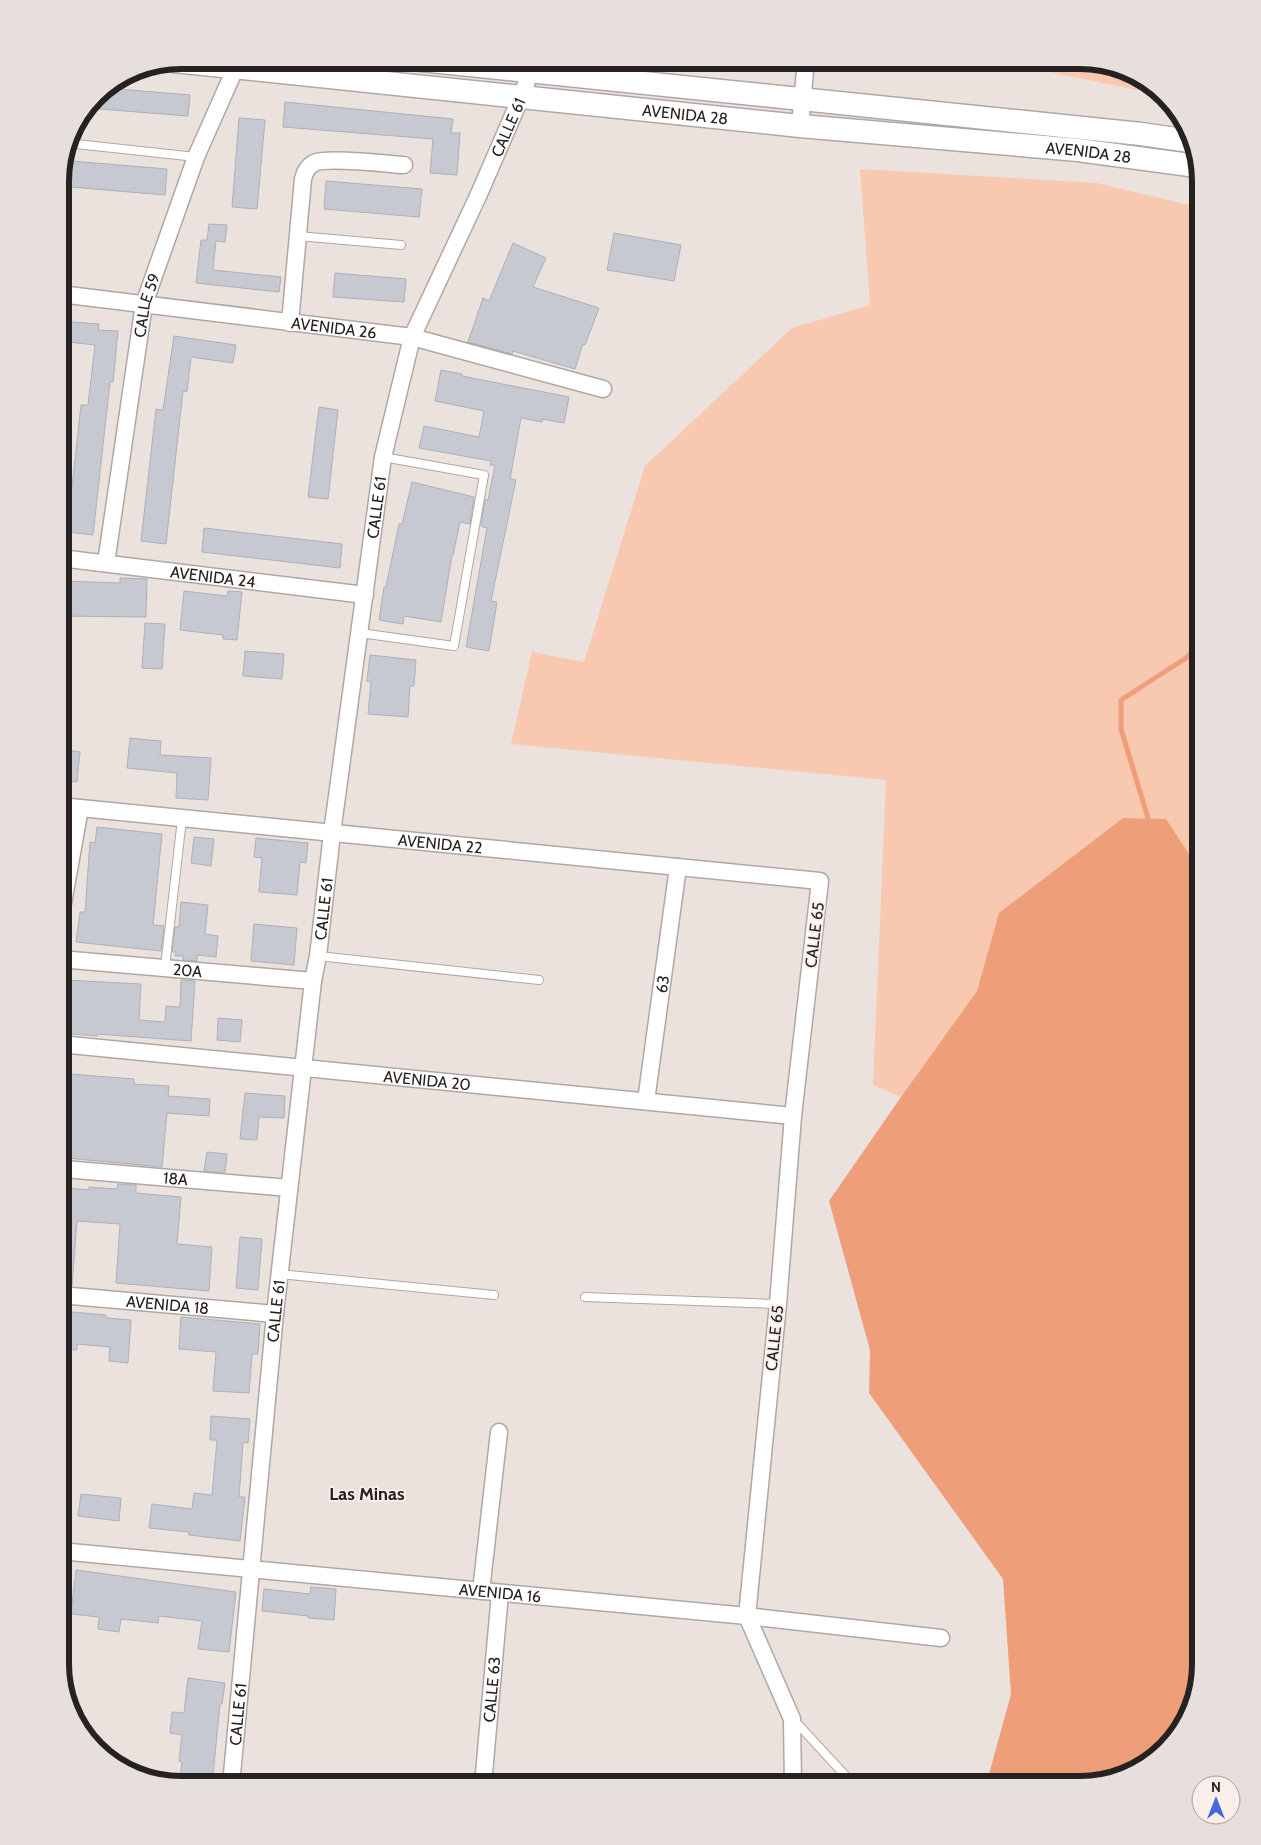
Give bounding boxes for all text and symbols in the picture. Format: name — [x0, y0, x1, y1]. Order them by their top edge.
street label: CALLE 61 — [487, 95, 529, 160]
street label: AVENIDA 28 — [641, 101, 729, 128]
street label: AVENIDA 28 — [1045, 138, 1132, 167]
street label: CALLE 59 — [130, 271, 164, 339]
street label: AVENIDA 26 — [290, 313, 377, 343]
street label: CALLE 61 — [363, 475, 390, 540]
street label: AVENIDA 24 — [169, 562, 256, 592]
street label: AVENIDA 22 — [397, 830, 483, 858]
street label: CALLE 61 — [311, 877, 337, 941]
street label: CALLE 65 — [801, 901, 828, 969]
street label: 20A — [172, 960, 203, 981]
street label: 63 — [652, 974, 673, 994]
street label: AVENIDA 20 — [383, 1067, 472, 1094]
street label: 18A — [162, 1168, 189, 1189]
street label: CALLE 61 — [263, 1279, 289, 1343]
street label: AVENIDA 18 — [125, 1292, 210, 1318]
street label: CALLE 65 — [762, 1304, 787, 1372]
district label: Las Minas — [329, 1483, 405, 1505]
street label: AVENIDA 16 — [458, 1580, 542, 1606]
street label: CALLE 63 — [480, 1656, 504, 1723]
street label: CALLE 61 — [226, 1682, 250, 1746]
north arrow — [1191, 1775, 1241, 1825]
text: N — [1211, 1778, 1221, 1796]

